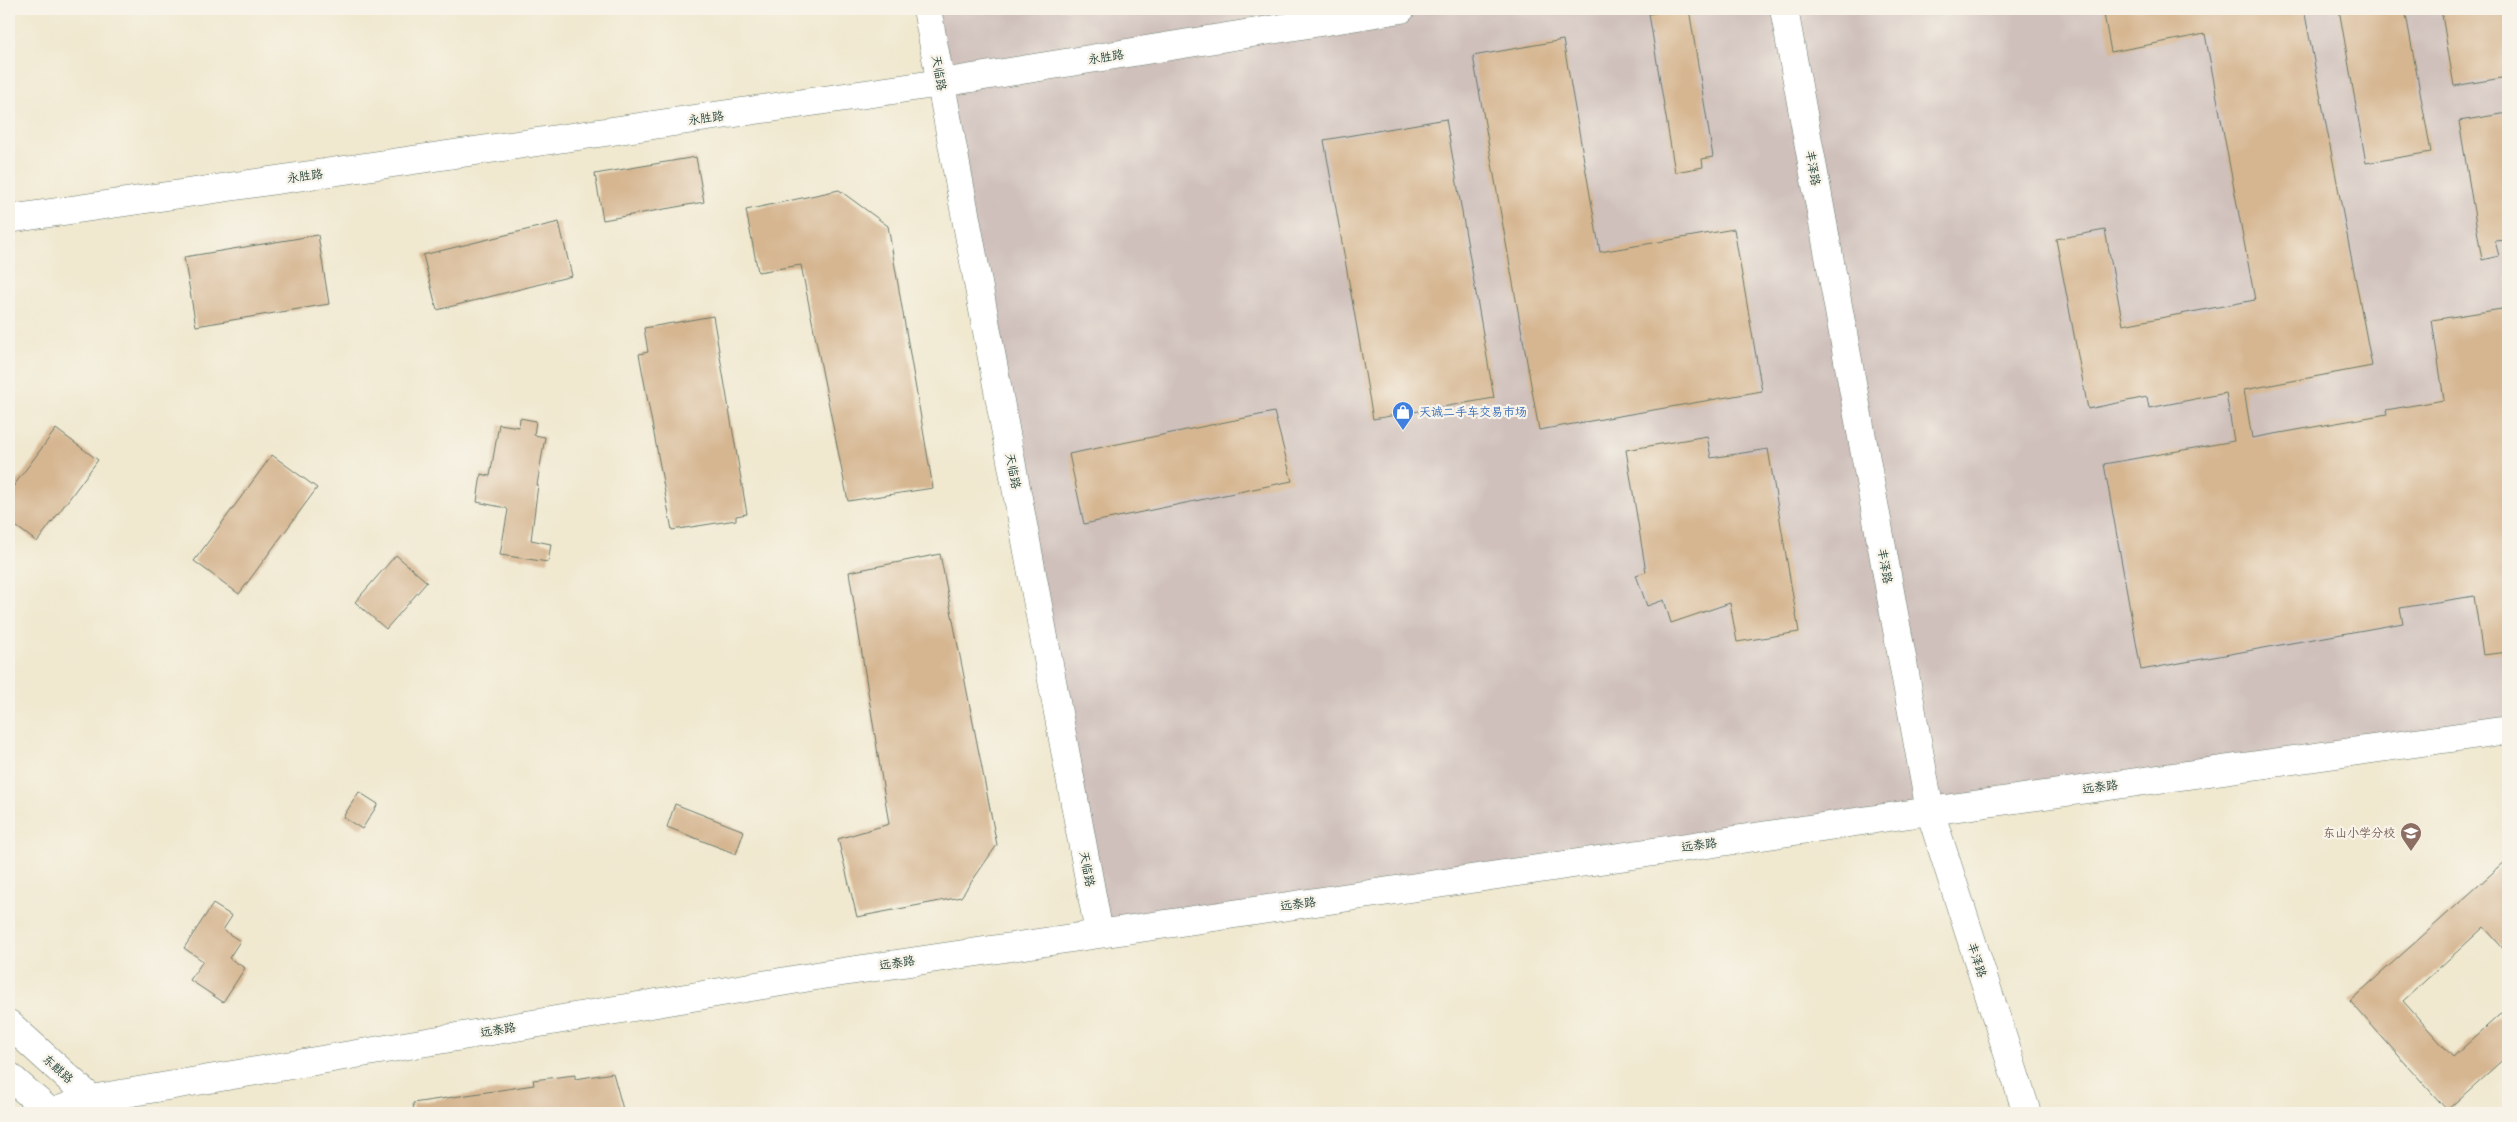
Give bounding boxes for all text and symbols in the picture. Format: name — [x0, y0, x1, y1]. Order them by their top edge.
street label: 永胜路 — [1087, 46, 1125, 68]
street label: 天临路 — [928, 54, 950, 92]
street label: 永胜路 — [687, 108, 725, 128]
street label: 丰泽路 — [1802, 149, 1824, 187]
street label: 永胜路 — [286, 166, 324, 186]
shop icon: 天诚二手车交易市场 — [1391, 400, 1415, 431]
place label: 天诚二手车交易市场 — [1419, 404, 1527, 420]
street label: 天临路 — [1002, 452, 1024, 490]
street label: 丰泽路 — [1874, 547, 1896, 585]
street label: 远泰路 — [2081, 777, 2119, 797]
school or university icon: 东山小学分校 — [2399, 821, 2423, 852]
place label: 东山小学分校 — [2323, 825, 2395, 841]
street label: 远泰路 — [1680, 835, 1718, 855]
street label: 天临路 — [1076, 850, 1098, 888]
street label: 远泰路 — [1279, 894, 1317, 914]
street label: 丰泽路 — [1964, 940, 1990, 980]
street label: 远泰路 — [878, 952, 916, 974]
street label: 远泰路 — [479, 1019, 517, 1041]
street label: 东麒路 — [39, 1051, 77, 1087]

